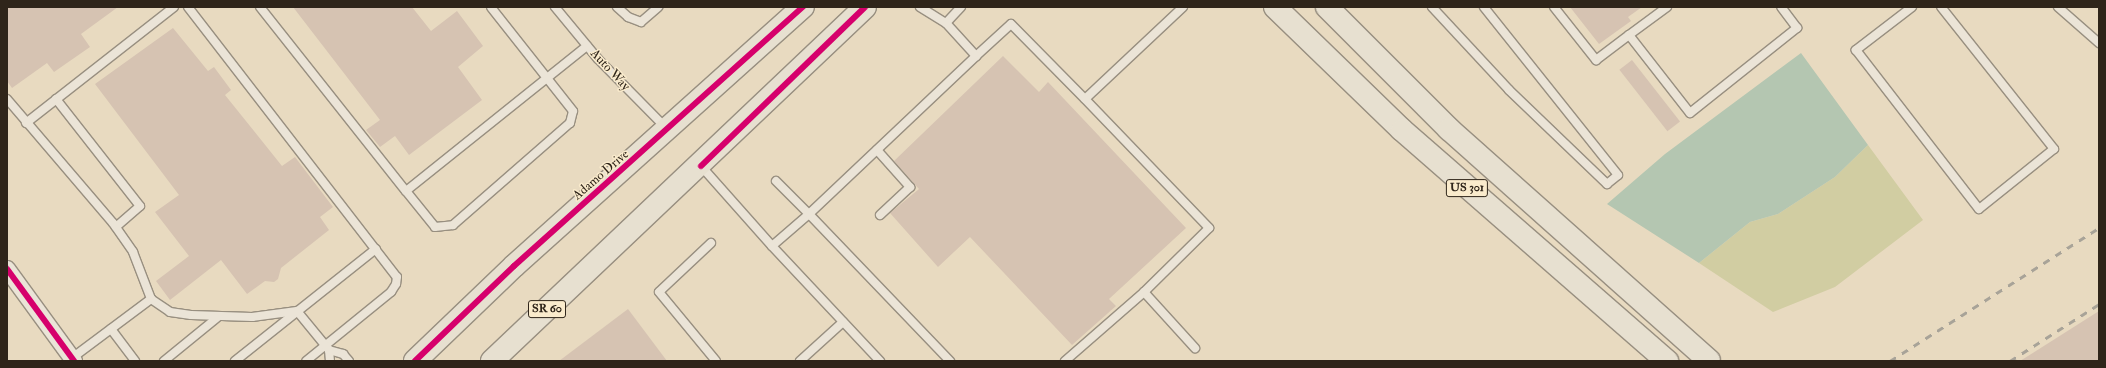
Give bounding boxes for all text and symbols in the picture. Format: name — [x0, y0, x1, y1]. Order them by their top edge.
street label: Auto Way — [587, 46, 633, 94]
street label: Adamo Drive — [570, 147, 632, 203]
road number: US 301 — [1445, 178, 1489, 198]
road number: SR 60 — [528, 299, 566, 319]

